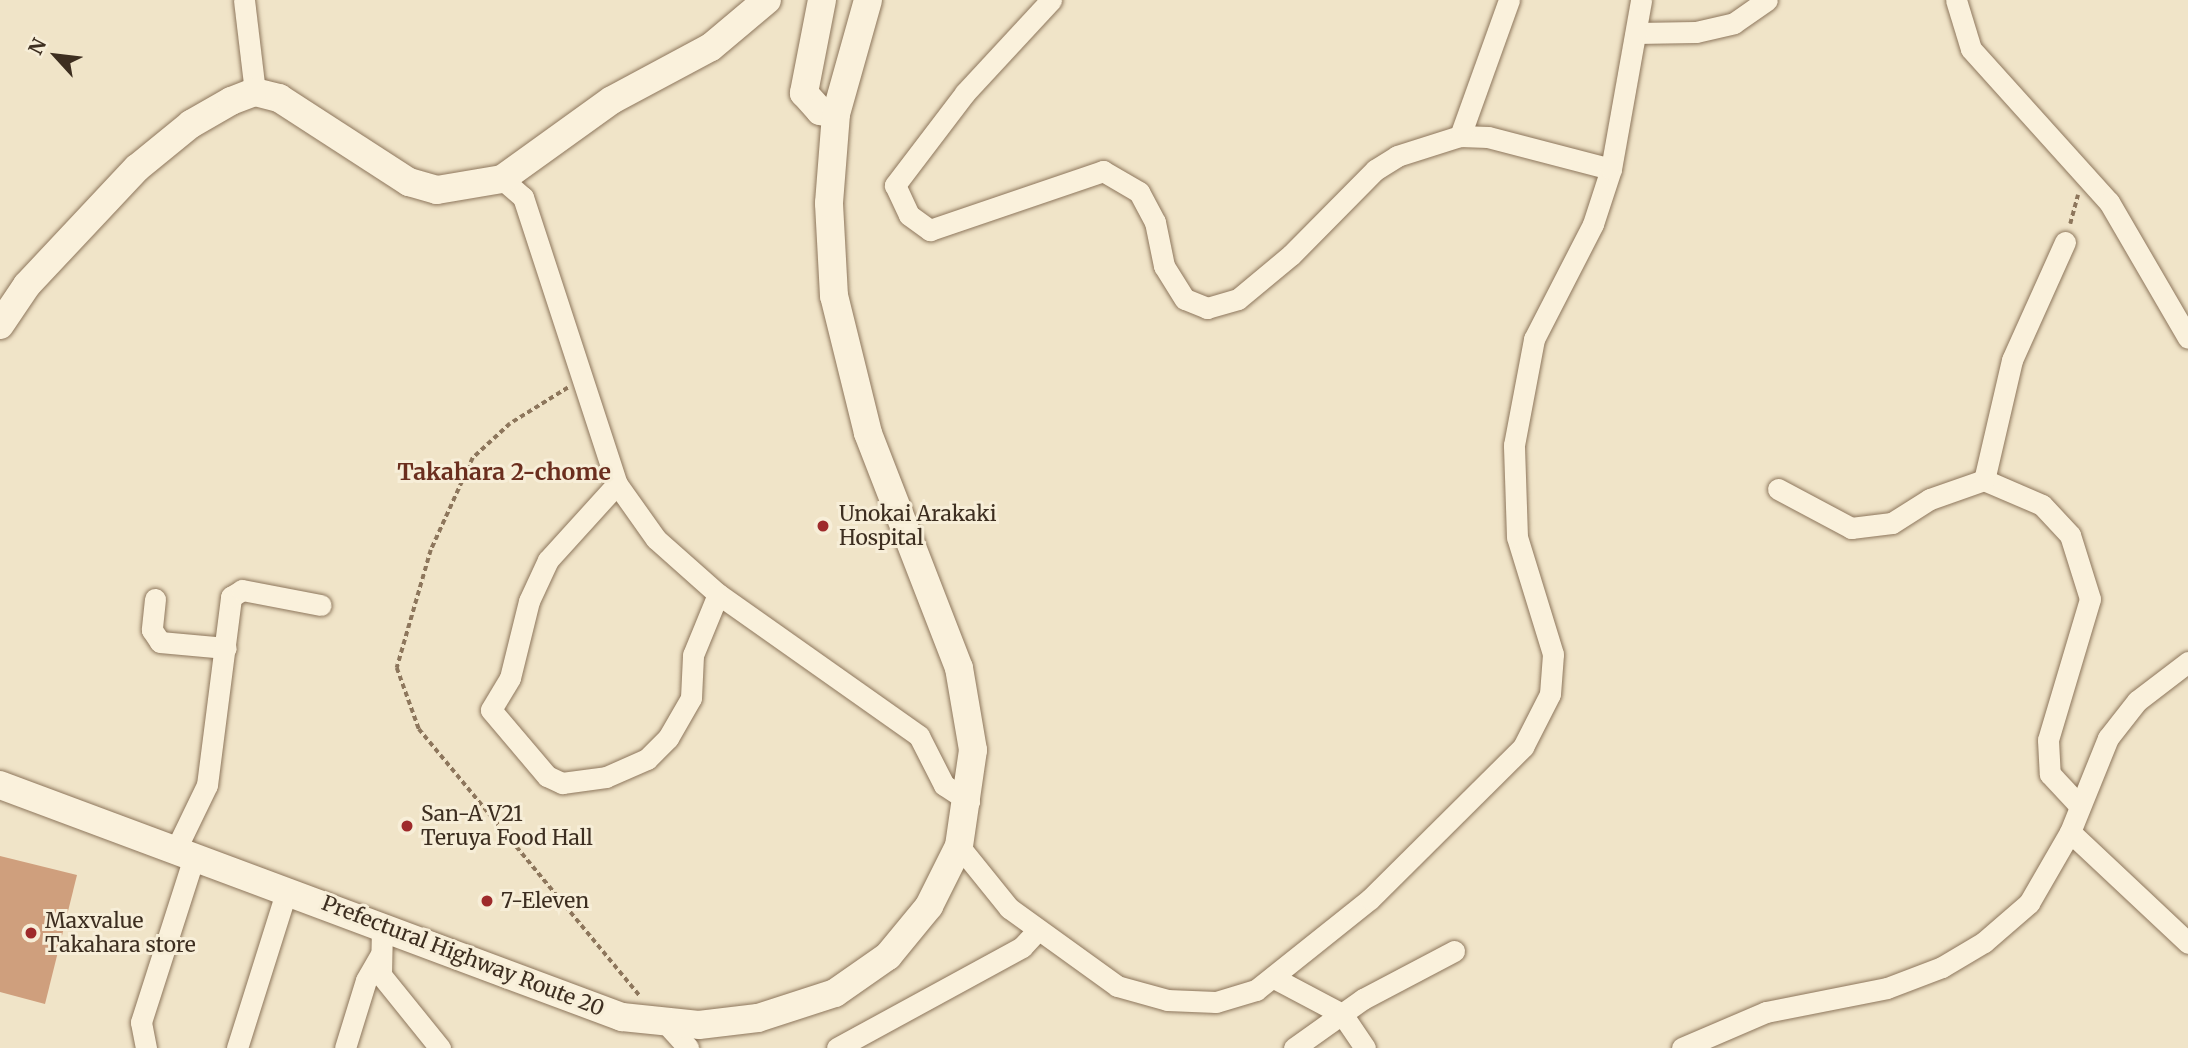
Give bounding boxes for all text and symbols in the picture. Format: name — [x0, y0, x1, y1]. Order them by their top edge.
north arrow — [21, 21, 91, 91]
text: N — [23, 34, 51, 59]
district label: Takahara 2-chome — [397, 458, 611, 486]
place label: Unokai Arakaki Hospital — [839, 501, 997, 551]
marker: Unokai Arakaki Hospital — [813, 516, 833, 536]
place label: San-A V21 Teruya Food Hall — [421, 801, 593, 851]
marker: San-A V21 Teruya Food Hall — [399, 818, 415, 834]
place label: 7-Eleven — [501, 888, 589, 914]
street label: Prefectural Highway Route 20 — [318, 890, 608, 1022]
marker: 7-Eleven — [479, 893, 495, 909]
place label: Maxvalue Takahara store — [45, 908, 196, 958]
marker: Maxvalue Takahara store — [23, 925, 39, 941]

